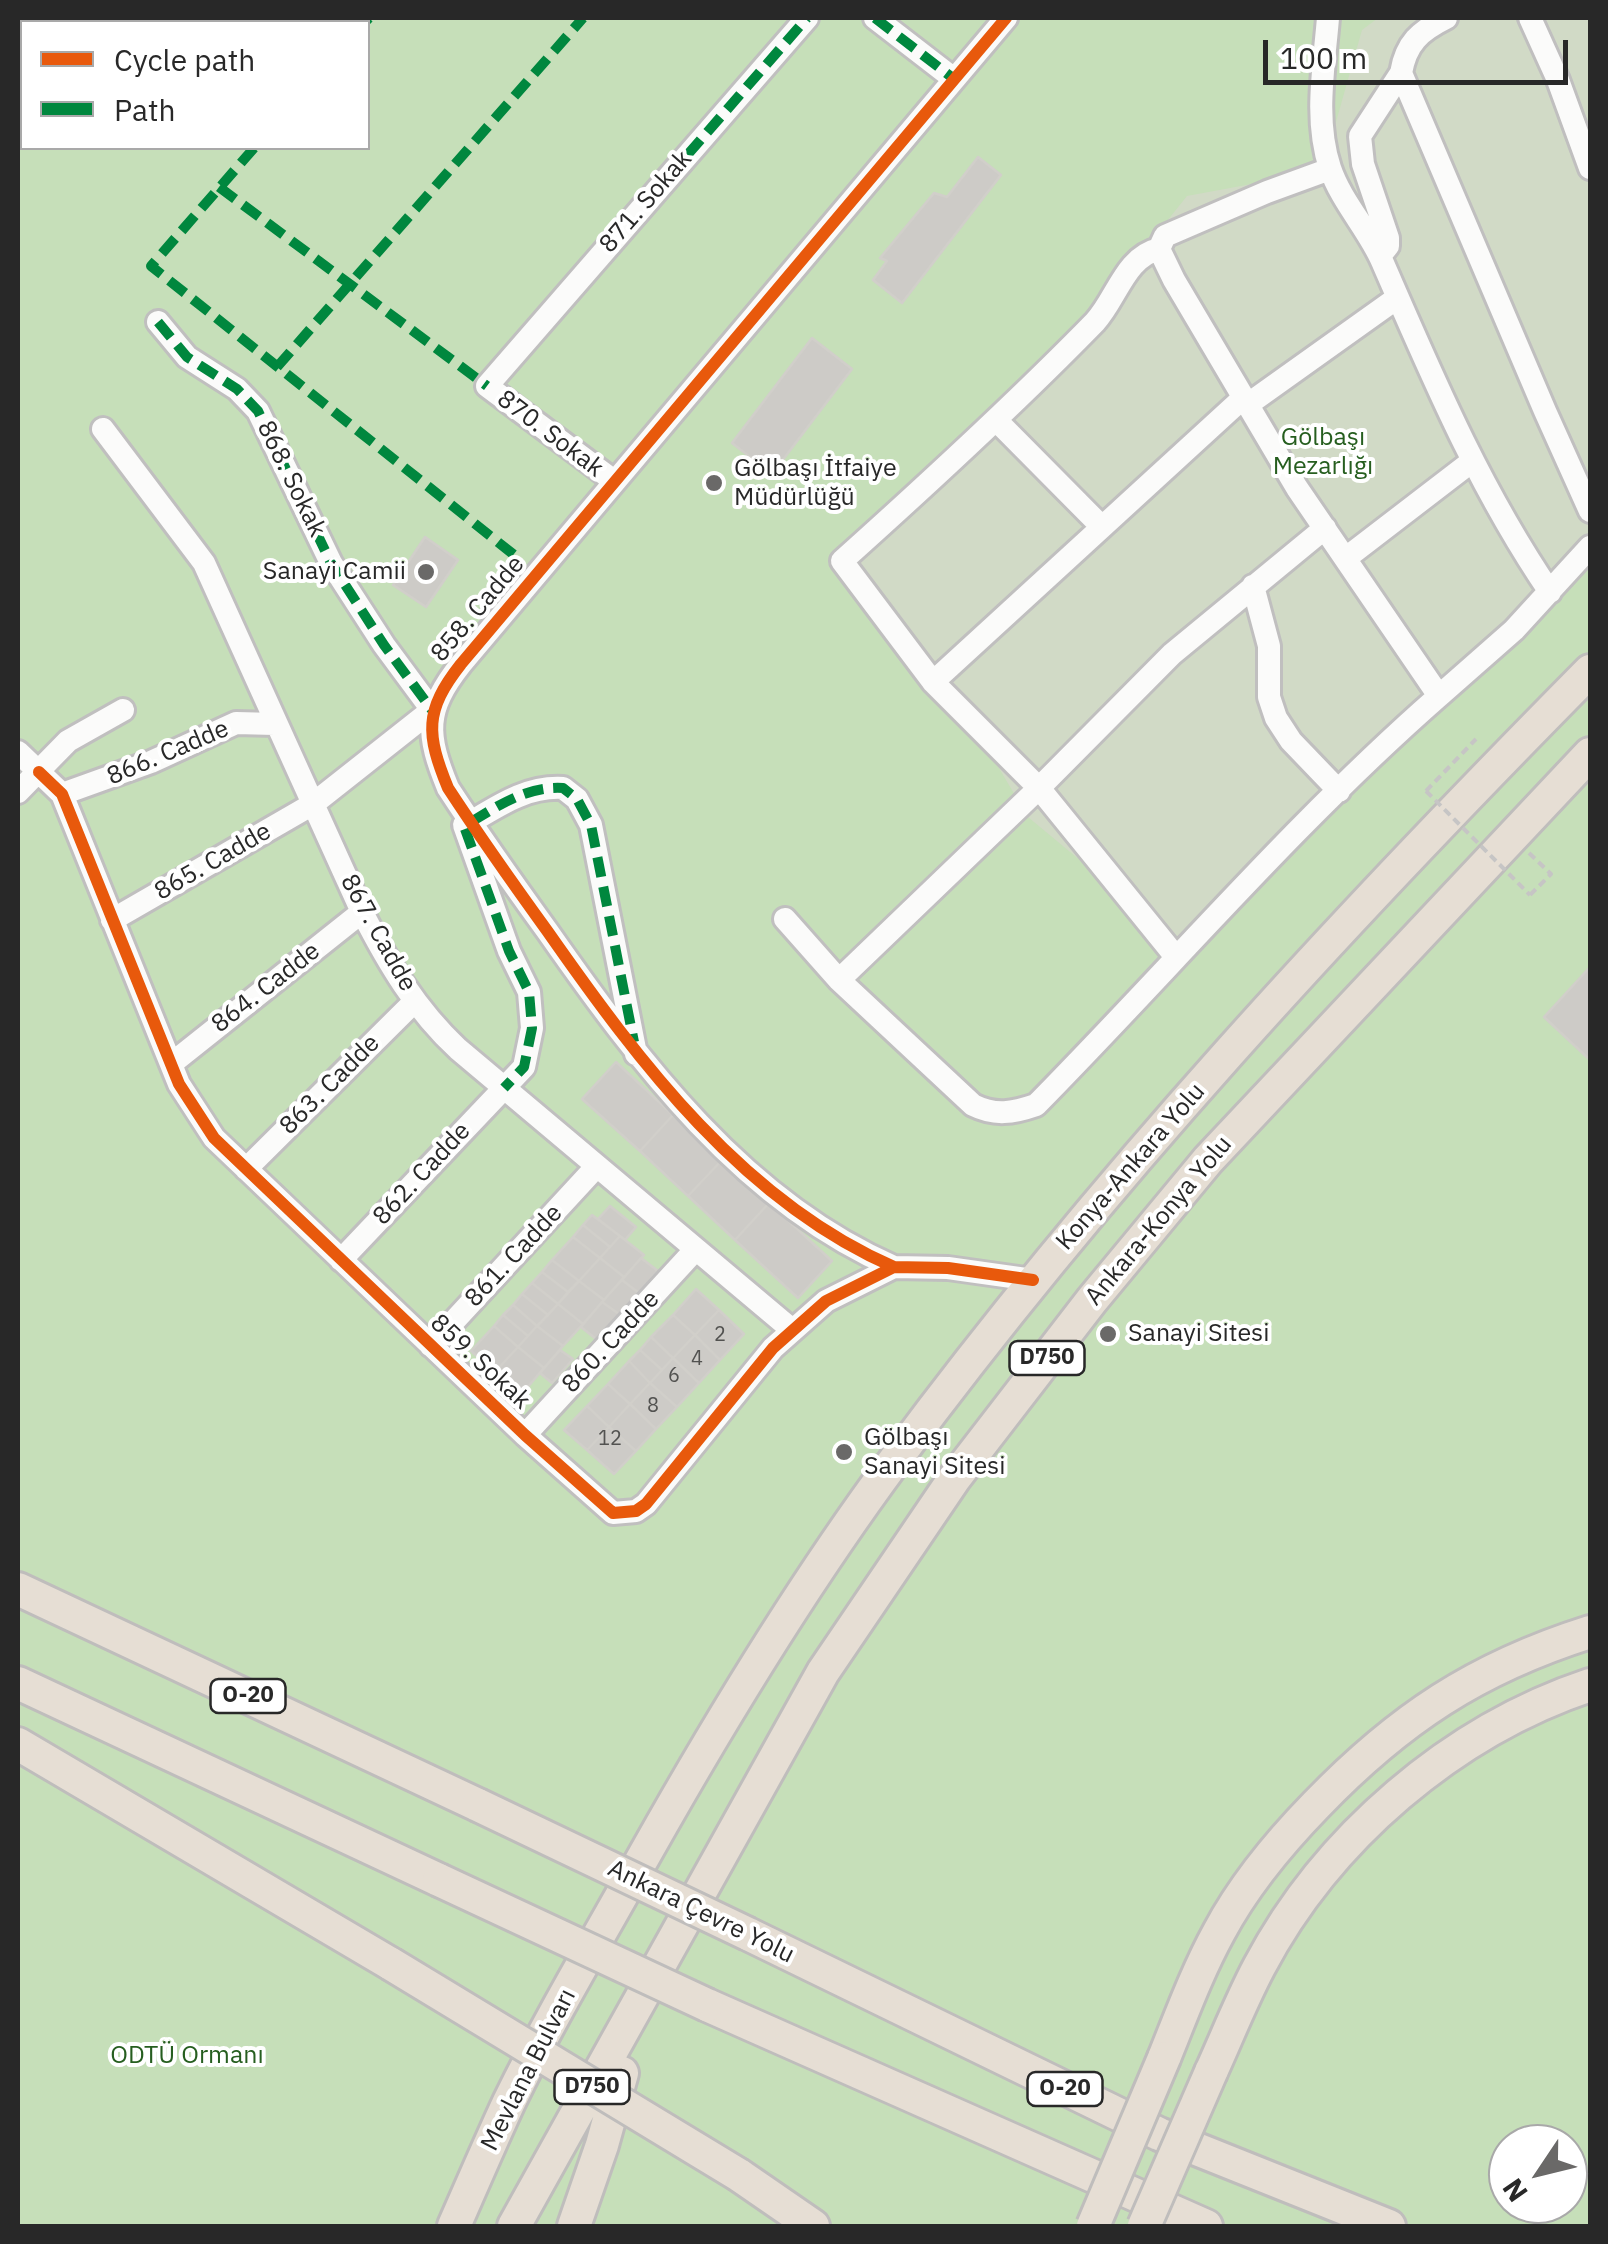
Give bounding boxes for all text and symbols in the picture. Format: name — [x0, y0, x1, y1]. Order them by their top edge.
legend — [20, 20, 370, 150]
scale bar — [1268, 20, 1573, 82]
text: 100 m — [1280, 38, 1367, 77]
text: Cycle path — [114, 40, 255, 79]
text: Path — [114, 90, 175, 129]
street label: 871. Sokak — [593, 145, 699, 259]
street label: 870. Sokak — [491, 384, 609, 484]
street label: 868. Sokak — [250, 416, 332, 542]
park label: Gölbaşı Mezarlığı — [1273, 423, 1373, 482]
place label: Gölbaşı İtfaiye Müdürlüğü — [734, 454, 897, 513]
marker: Gölbaşı İtfaiye Müdürlüğü — [703, 472, 725, 494]
street label: 858. Cadde — [425, 550, 531, 668]
place label: Sanayi Camii — [263, 557, 406, 587]
marker: Sanayi Camii — [415, 561, 437, 583]
street label: 866. Cadde — [103, 714, 233, 792]
street label: 865. Cadde — [150, 817, 276, 907]
street label: 867. Cadde — [334, 869, 422, 997]
street label: 864. Cadde — [206, 936, 326, 1040]
street label: 863. Cadde — [274, 1029, 386, 1141]
street label: Konya-Ankara Yolu — [1050, 1077, 1212, 1257]
street label: 862. Cadde — [367, 1116, 477, 1232]
street label: Ankara-Konya Yolu — [1079, 1130, 1239, 1312]
street label: 861. Cadde — [459, 1198, 569, 1314]
street label: 860. Cadde — [556, 1284, 666, 1400]
street label: 859. Sokak — [424, 1308, 536, 1416]
place label: Sanayi Sitesi — [1128, 1319, 1270, 1349]
house number: 2 — [714, 1323, 726, 1347]
marker: Sanayi Sitesi — [1097, 1323, 1119, 1345]
road number: D750 — [1010, 1341, 1084, 1375]
house number: 4 — [691, 1347, 703, 1371]
house number: 6 — [668, 1364, 680, 1388]
house number: 8 — [647, 1394, 659, 1418]
place label: Gölbaşı Sanayi Sitesi — [864, 1423, 1006, 1482]
house number: 12 — [598, 1427, 622, 1451]
marker: Gölbaşı Sanayi Sitesi — [833, 1441, 855, 1463]
road number: O-20 — [210, 1679, 286, 1713]
street label: Ankara Çevre Yolu — [603, 1854, 799, 1970]
street label: Mevlana Bulvarı — [475, 1984, 583, 2156]
park label: ODTÜ Ormanı — [110, 2041, 264, 2071]
road number: D750 — [554, 2070, 630, 2104]
road number: O-20 — [1028, 2072, 1102, 2106]
north arrow — [1488, 2124, 1588, 2224]
text: N — [1494, 2171, 1536, 2209]

